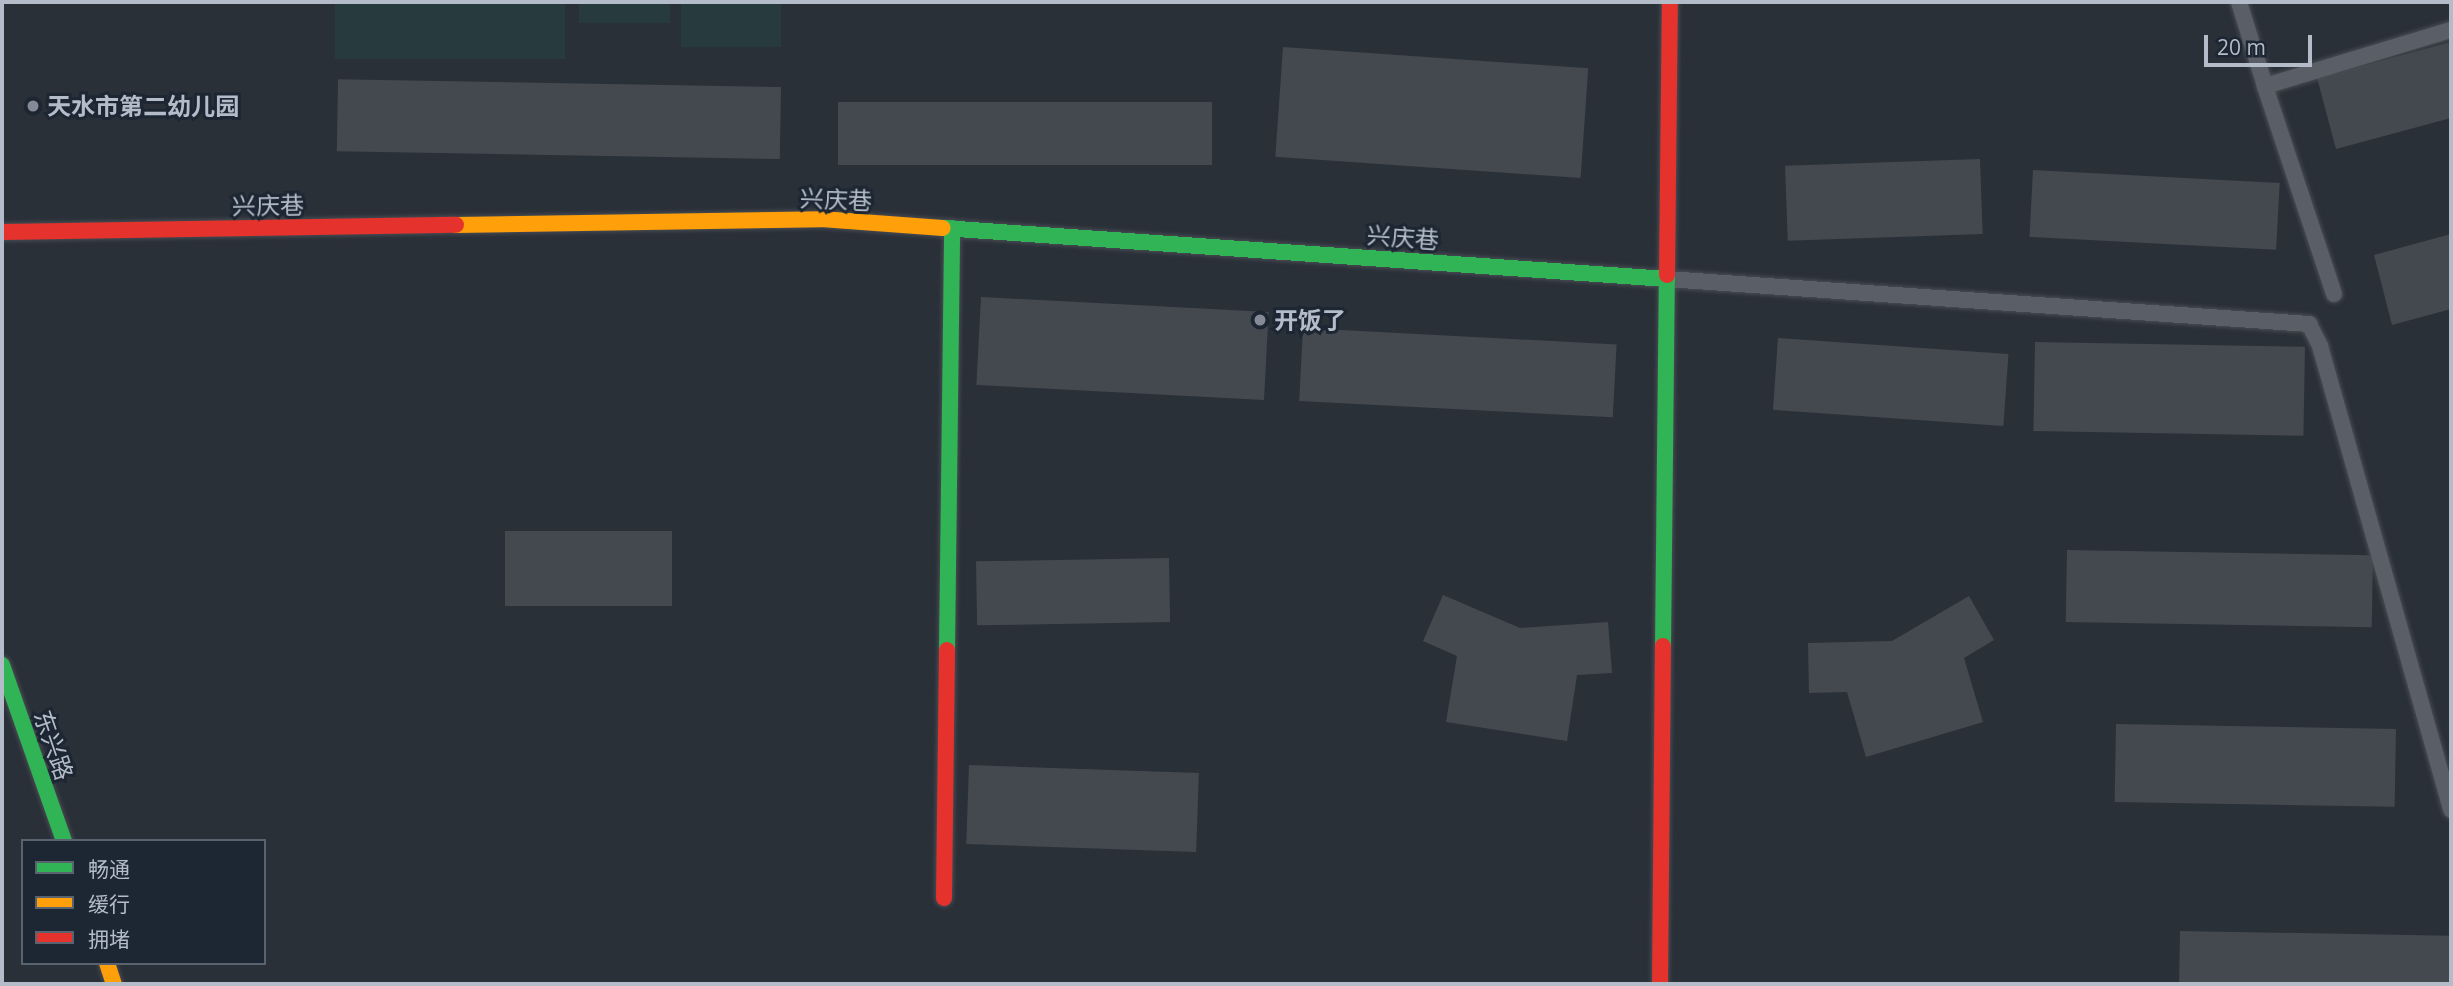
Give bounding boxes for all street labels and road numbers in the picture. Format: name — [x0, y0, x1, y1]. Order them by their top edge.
street label: 兴庆巷 — [800, 183, 872, 215]
street label: 兴庆巷 — [232, 190, 304, 220]
street label: 兴庆巷 — [1366, 220, 1440, 254]
street label: 东兴路 — [29, 706, 79, 784]

